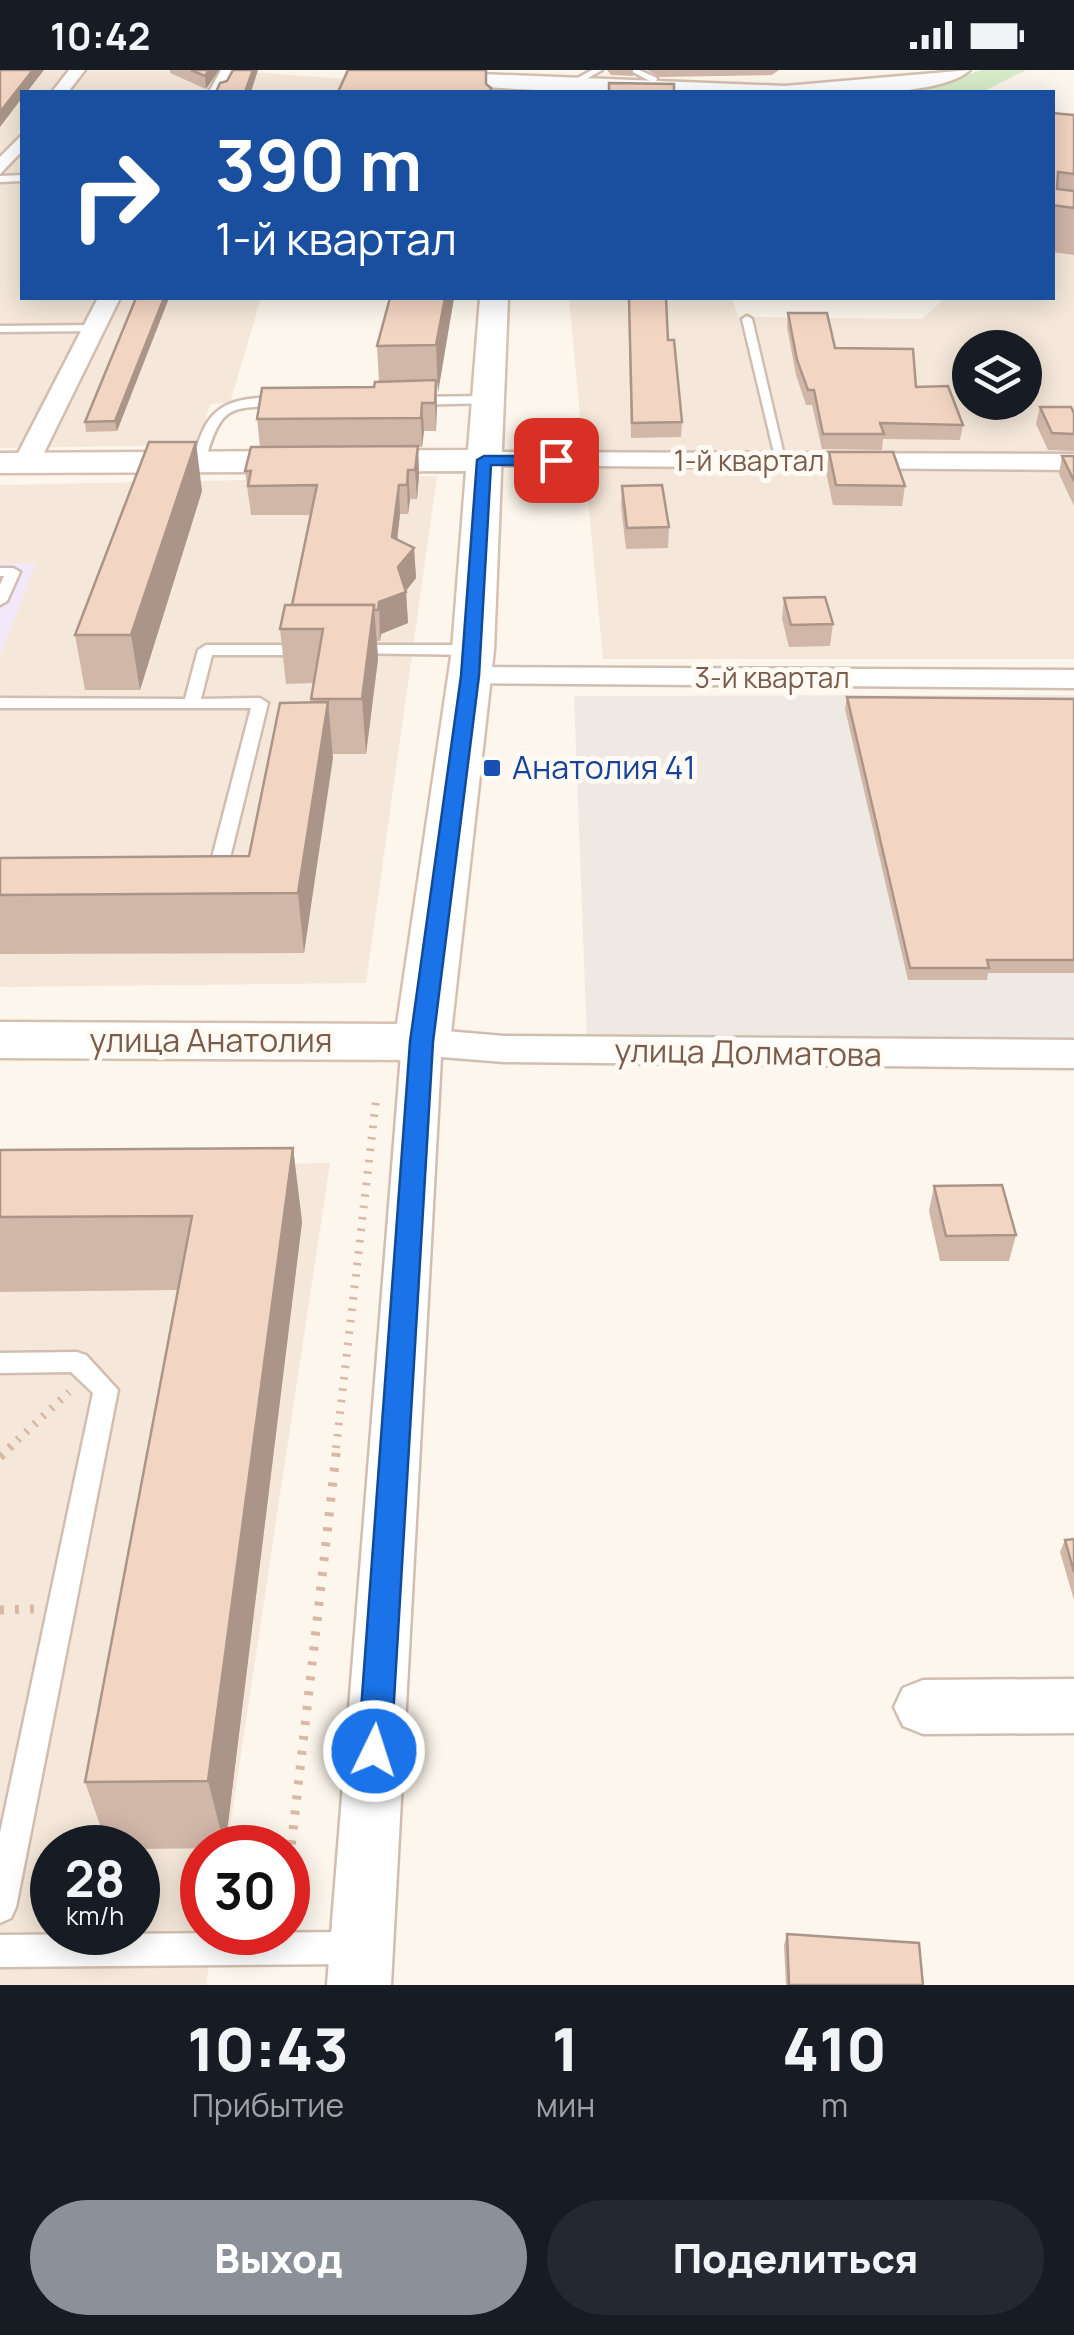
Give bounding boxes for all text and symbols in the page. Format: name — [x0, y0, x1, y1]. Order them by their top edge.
text: 10:42 — [50, 9, 150, 61]
text: 390 m — [215, 116, 422, 212]
icon: right — [50, 130, 180, 260]
text: 1-й квартал — [215, 207, 457, 269]
map controls — [952, 330, 1042, 420]
button: layers — [952, 330, 1042, 420]
pin — [514, 418, 599, 503]
icon: arrive — [529, 433, 584, 488]
street label: 1-й квартал — [674, 441, 824, 479]
street label: 3-й квартал — [694, 658, 850, 696]
place label: Анатолия 41 — [512, 745, 696, 789]
marker: Анатолия 41 — [481, 757, 503, 779]
street label: улица Анатолия — [90, 1018, 332, 1062]
street label: улица Долматова — [614, 1028, 882, 1076]
position arrow — [322, 1699, 426, 1803]
speed limit sign: 30 — [180, 1825, 310, 1955]
text: 28 — [65, 1844, 125, 1912]
text: km/h — [66, 1898, 124, 1933]
text: 10:43 — [187, 2007, 349, 2089]
text: 1 — [552, 2007, 579, 2089]
text: 410 — [782, 2007, 887, 2089]
text: Прибытие — [192, 2083, 344, 2127]
text: мин — [536, 2083, 595, 2127]
text: m — [821, 2083, 848, 2127]
button: Выход — [30, 2200, 527, 2315]
button: Поделиться — [547, 2200, 1044, 2315]

